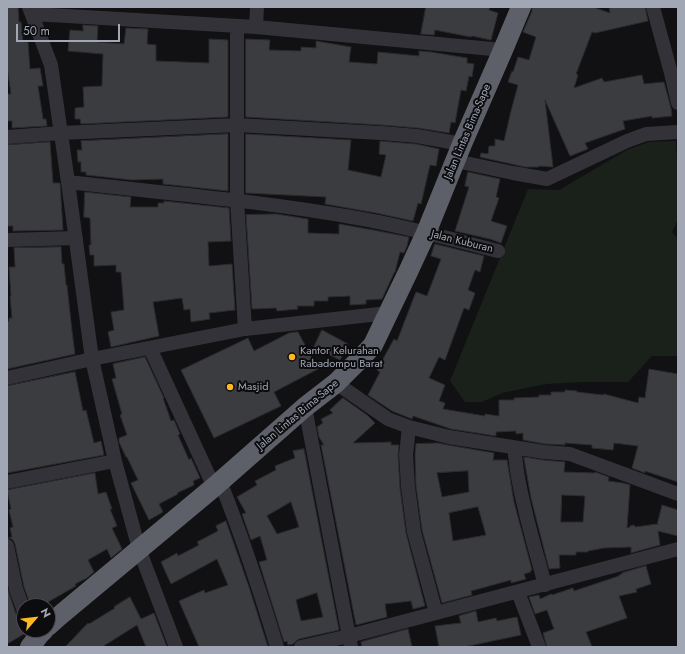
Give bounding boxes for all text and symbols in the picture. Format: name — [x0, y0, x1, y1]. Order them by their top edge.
scale bar — [18, 16, 122, 42]
text: 50 m — [23, 22, 50, 40]
street label: Jalan Lintas Bima-Sape — [442, 82, 494, 182]
street label: Jalan Kuburan — [430, 228, 494, 256]
place label: Kantor Kelurahan Rabadompu Barat — [300, 344, 382, 370]
marker: Kantor Kelurahan Rabadompu Barat — [287, 352, 297, 362]
street label: Jalan Lintas Bima-Sape — [254, 377, 342, 453]
place label: Masjid — [238, 380, 269, 394]
marker: Masjid — [225, 382, 235, 392]
north arrow — [16, 598, 56, 638]
text: N — [37, 605, 55, 620]

